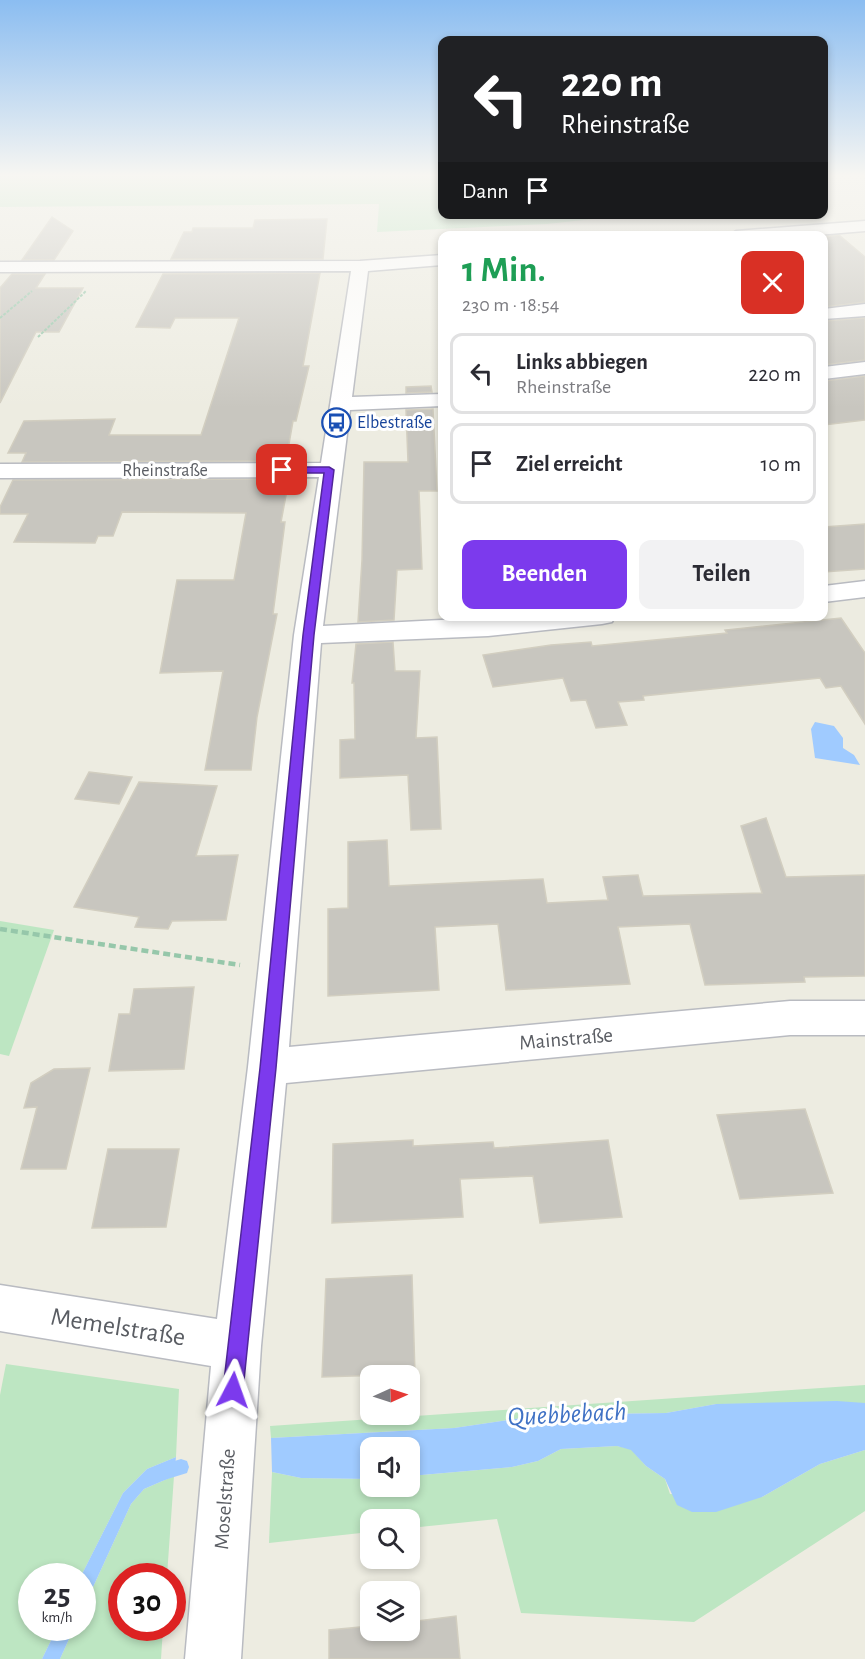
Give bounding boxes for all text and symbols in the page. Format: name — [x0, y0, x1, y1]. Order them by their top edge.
icon: left — [462, 60, 540, 138]
text: 220 m — [561, 62, 663, 104]
text: Rheinstraße — [561, 111, 690, 138]
icon: arrive — [521, 174, 554, 207]
text: Dann — [462, 180, 509, 202]
button: close — [741, 251, 804, 314]
text: 1 Min. — [462, 252, 546, 288]
text: 230 m · 18:54 — [462, 295, 559, 315]
text: Links abbiegen — [516, 351, 648, 373]
icon: left — [465, 357, 498, 390]
text: 220 m — [748, 363, 801, 385]
text: Rheinstraße — [516, 377, 611, 397]
bus stop icon: Elbestraße — [320, 407, 352, 439]
place label: Elbestraße — [357, 414, 432, 432]
pin — [256, 444, 307, 495]
icon: arrive — [465, 447, 498, 480]
icon: arrive — [265, 453, 298, 486]
text: Ziel erreicht — [516, 453, 623, 475]
text: 10 m — [761, 453, 801, 475]
street label: Rheinstraße — [122, 462, 208, 480]
button: Beenden — [462, 540, 627, 609]
button: Teilen — [639, 540, 804, 609]
street label: Mainstraße — [518, 1024, 614, 1054]
street label: Memelstraße — [49, 1304, 187, 1350]
position arrow — [201, 1358, 265, 1422]
north arrow — [360, 1365, 420, 1425]
map controls — [360, 1365, 420, 1641]
water label: Quebbebach — [507, 1397, 627, 1432]
button: sound — [360, 1437, 420, 1497]
street label: Moselstraße — [211, 1448, 239, 1550]
button: search — [360, 1509, 420, 1569]
speed limit sign: 30 — [108, 1563, 186, 1641]
text: 25 — [43, 1580, 71, 1610]
button: layers — [360, 1581, 420, 1641]
text: km/h — [42, 1610, 72, 1625]

